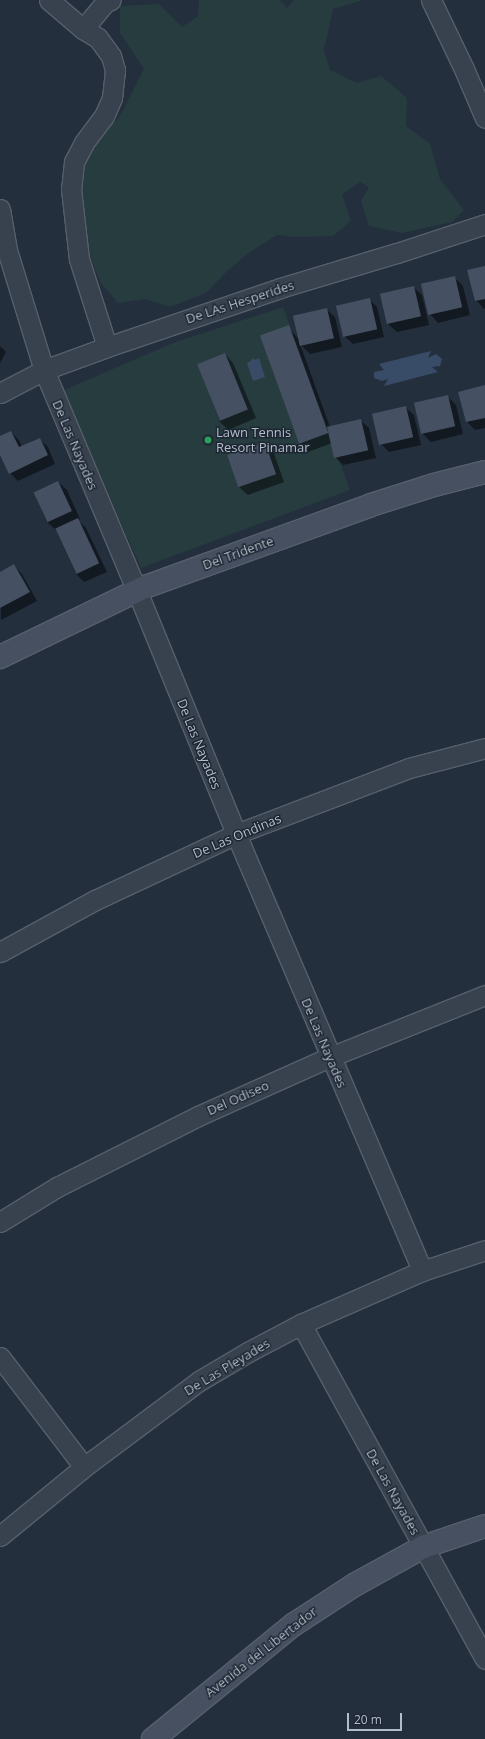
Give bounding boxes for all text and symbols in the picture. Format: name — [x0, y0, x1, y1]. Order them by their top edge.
street label: De LAs Hesperides — [184, 277, 296, 327]
street label: De Las Nayades — [49, 398, 101, 492]
place label: Lawn Tennis Resort Pinamar — [216, 425, 310, 456]
marker: Lawn Tennis Resort Pinamar — [203, 435, 213, 445]
street label: Del Tridente — [200, 533, 276, 573]
street label: De Las Nayades — [174, 697, 224, 791]
street label: De Las Ondinas — [191, 810, 283, 862]
street label: De Las Nayades — [298, 996, 350, 1090]
street label: Del Odiseo — [205, 1077, 271, 1119]
street label: De Las Pleyades — [181, 1335, 273, 1399]
street label: De Las Nayades — [363, 1446, 423, 1538]
street label: Avenida del Libertador — [202, 1604, 320, 1700]
scale bar — [349, 1705, 404, 1731]
text: 20 m — [354, 1711, 382, 1728]

